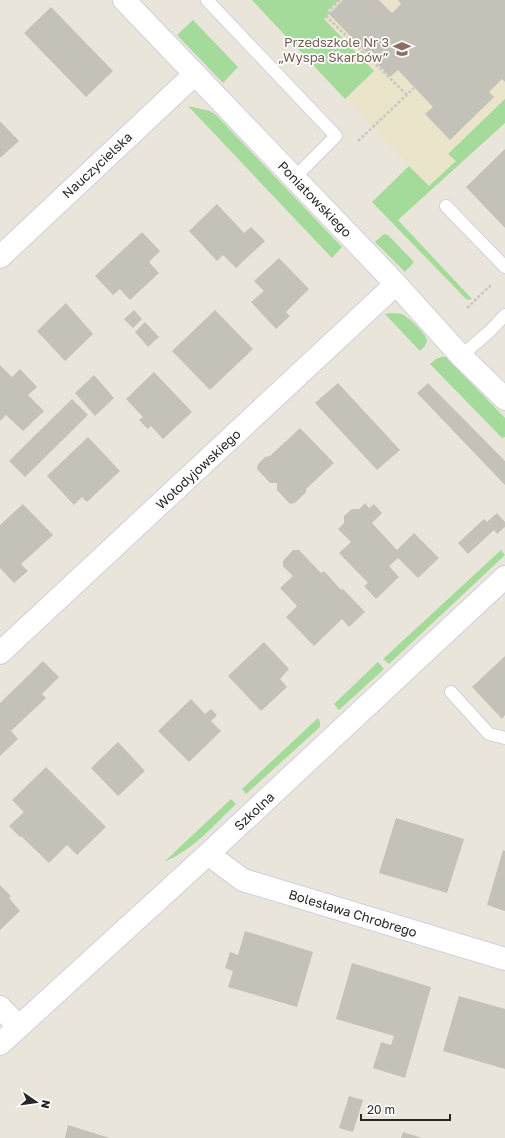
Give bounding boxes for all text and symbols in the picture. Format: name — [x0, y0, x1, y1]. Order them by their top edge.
place label: Przedszkole Nr 3 „Wyspa Skarbów” — [278, 34, 389, 65]
school or university icon: Przedszkole Nr 3 „Wyspa Skarbów” — [392, 39, 412, 59]
street label: Nauczycielska — [59, 129, 135, 201]
street label: Poniatowskiego — [275, 158, 355, 240]
street label: Wołodyjowskiego — [152, 426, 244, 512]
street label: Szkolna — [231, 788, 277, 834]
street label: Bolesława Chrobrego — [287, 886, 419, 940]
north arrow — [16, 1082, 56, 1122]
scale bar — [361, 1096, 450, 1122]
text: N — [39, 1099, 54, 1110]
text: 20 m — [367, 1102, 395, 1117]

